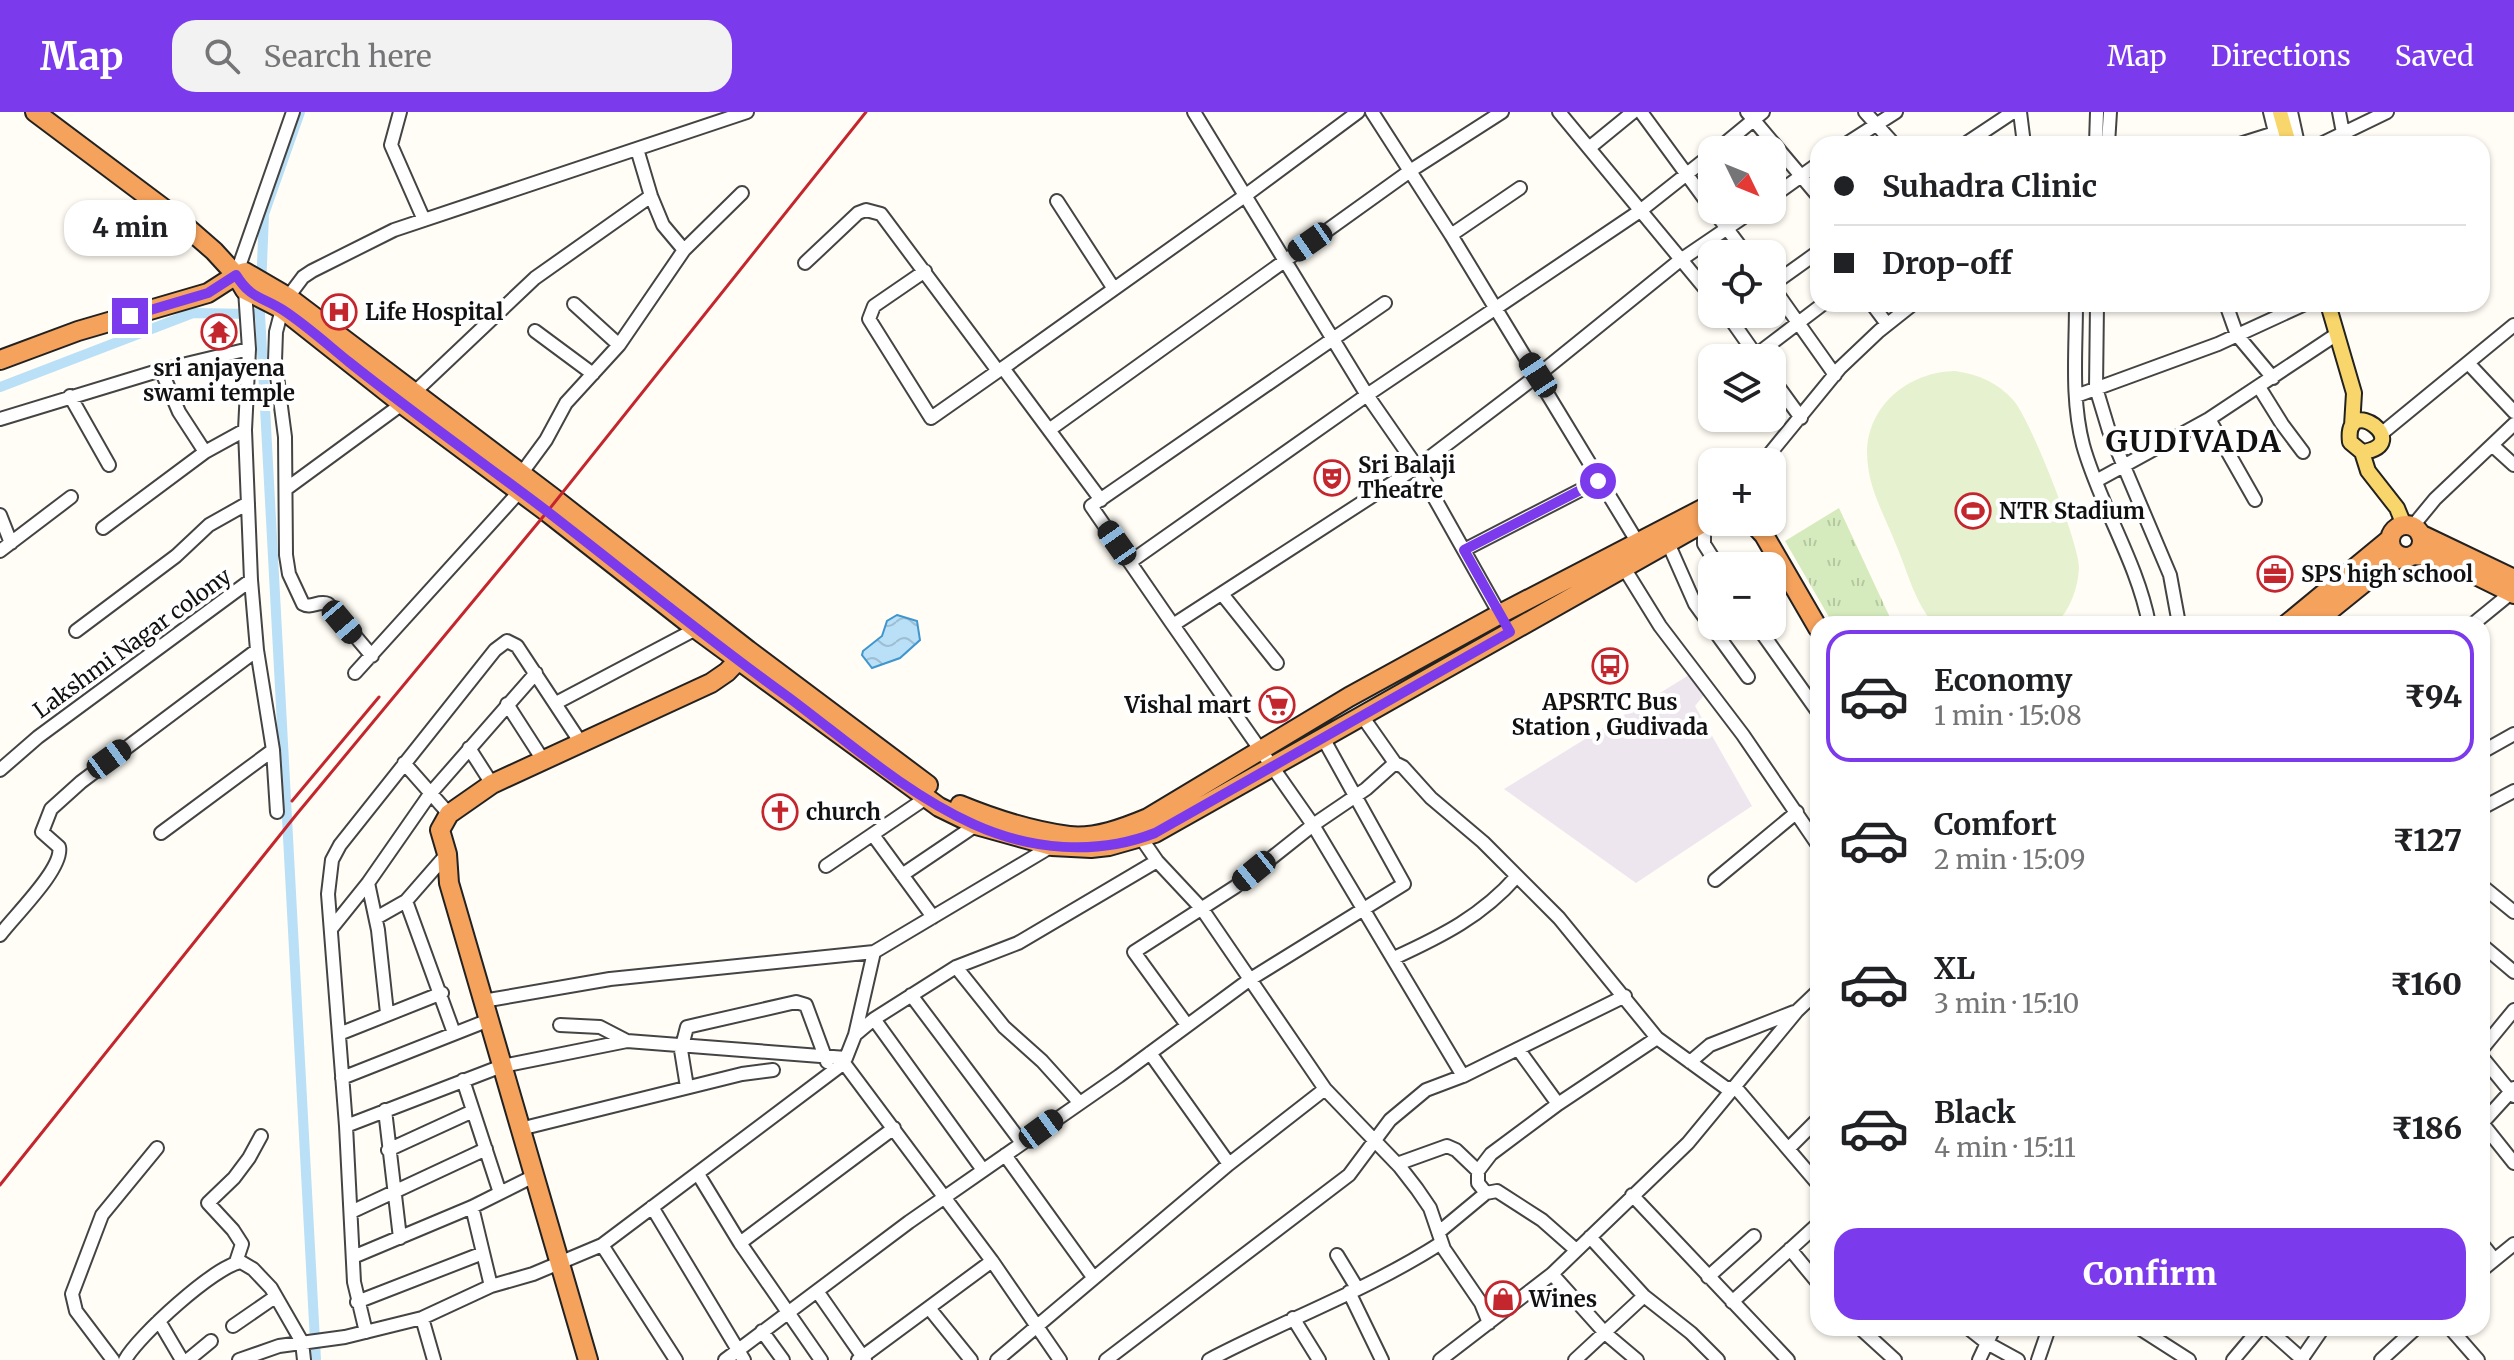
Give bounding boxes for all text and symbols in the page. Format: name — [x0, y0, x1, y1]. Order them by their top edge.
search box — [172, 20, 732, 92]
text: Map — [40, 33, 124, 80]
icon: search — [200, 34, 244, 78]
text: Search here — [264, 37, 432, 75]
text: Map — [2107, 38, 2167, 74]
text: Directions — [2211, 38, 2351, 74]
text: Saved — [2395, 38, 2474, 74]
north arrow — [1698, 136, 1786, 224]
map controls — [1698, 136, 1786, 640]
text: Suhadra Clinic — [1882, 167, 2097, 205]
callout: 4 min — [64, 200, 196, 256]
text: 4 min — [92, 211, 168, 244]
car — [1283, 218, 1337, 266]
button: locate — [1698, 240, 1786, 328]
text: Drop-off — [1882, 244, 2012, 282]
hospital icon: Life Hospital — [320, 293, 358, 331]
route end — [112, 298, 148, 334]
place label: Life Hospital — [365, 298, 503, 326]
temple icon: sri anjayena swami temple — [200, 313, 238, 351]
button: layers — [1698, 344, 1786, 432]
car — [1515, 348, 1561, 402]
place label: sri anjayena swami temple — [143, 354, 295, 407]
district label: GUDIVADA — [2105, 422, 2283, 460]
button: + — [1698, 448, 1786, 536]
place label: Sri Balaji Theatre — [1358, 451, 1456, 504]
theatre icon: Sri Balaji Theatre — [1313, 459, 1351, 497]
route start — [1580, 463, 1616, 499]
sports icon: NTR Stadium — [1954, 492, 1992, 530]
place label: NTR Stadium — [1999, 497, 2145, 525]
car — [1093, 516, 1141, 570]
button: − — [1698, 552, 1786, 640]
office icon: SPS high school — [2256, 555, 2294, 593]
place label: SPS high school — [2301, 560, 2473, 588]
street label: Lakshmi Nagar colony — [28, 562, 237, 724]
car — [317, 596, 367, 648]
bus stop icon: APSRTC Bus Station , Gudivada — [1591, 647, 1629, 685]
icon: car — [1838, 660, 1910, 732]
text: Economy — [1934, 661, 2072, 699]
text: ₹94 — [2404, 677, 2462, 715]
supermarket icon: Vishal mart — [1258, 686, 1296, 724]
place label: APSRTC Bus Station , Gudivada — [1512, 688, 1708, 742]
place label: Vishal mart — [1124, 691, 1251, 719]
text: 1 min · 15:08 — [1934, 699, 2082, 732]
car — [83, 735, 135, 783]
church icon: church — [761, 793, 799, 831]
place label: church — [806, 798, 881, 826]
icon: car — [1838, 804, 1910, 876]
text: Comfort — [1934, 805, 2057, 843]
text: ₹127 — [2393, 821, 2462, 859]
text: 2 min · 15:09 — [1934, 843, 2086, 876]
car — [1228, 847, 1280, 895]
icon: car — [1838, 948, 1910, 1020]
text: XL — [1934, 949, 1975, 987]
text: ₹160 — [2390, 965, 2462, 1003]
text: 3 min · 15:10 — [1934, 987, 2079, 1020]
icon: car — [1838, 1092, 1910, 1164]
text: Black — [1934, 1093, 2016, 1131]
car — [1015, 1105, 1067, 1153]
text: ₹186 — [2391, 1109, 2462, 1147]
text: 4 min · 15:11 — [1934, 1131, 2076, 1164]
button: Confirm — [1834, 1228, 2466, 1320]
shop icon: Wines — [1484, 1280, 1522, 1318]
place label: Wines — [1528, 1285, 1597, 1313]

